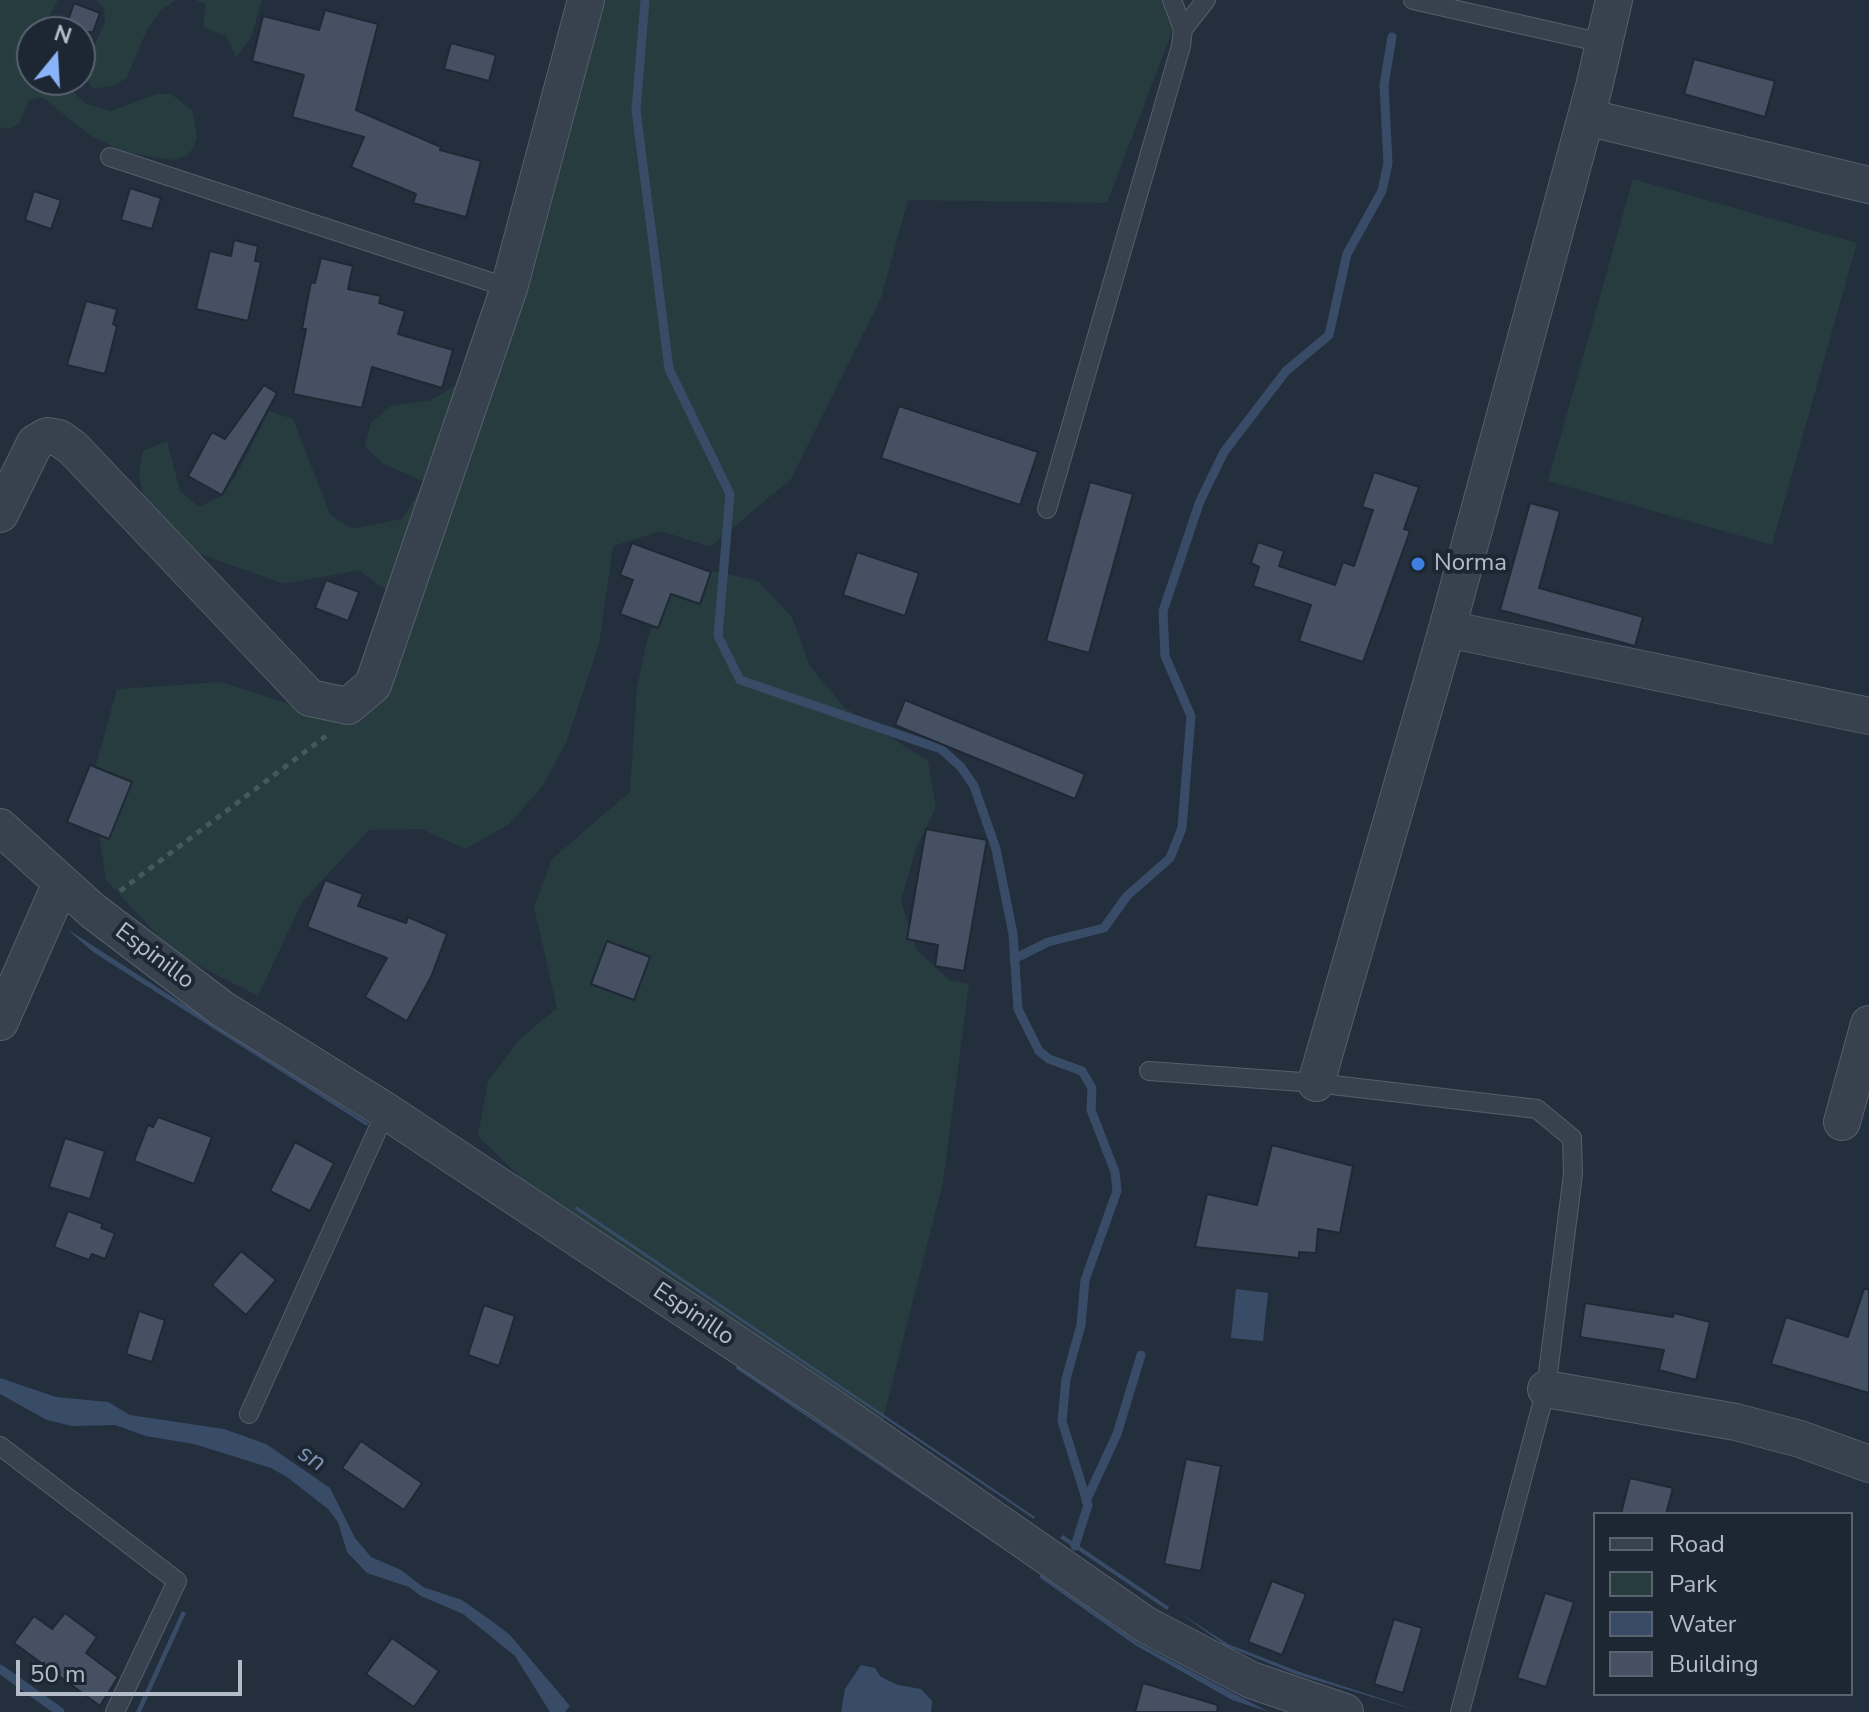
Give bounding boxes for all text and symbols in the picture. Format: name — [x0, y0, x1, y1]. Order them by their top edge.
north arrow — [16, 16, 96, 96]
text: N — [50, 18, 75, 52]
place label: Norma — [1434, 550, 1507, 578]
marker: Norma — [1409, 555, 1427, 573]
street label: Espinillo — [109, 918, 199, 996]
street label: Espinillo — [647, 1277, 739, 1353]
water label: sn — [291, 1438, 331, 1480]
legend — [1593, 1512, 1853, 1696]
text: Road — [1669, 1528, 1725, 1560]
text: Park — [1669, 1568, 1717, 1600]
text: Water — [1669, 1608, 1736, 1640]
scale bar — [20, 1644, 246, 1694]
text: Building — [1669, 1648, 1759, 1680]
text: 50 m — [30, 1658, 86, 1690]

